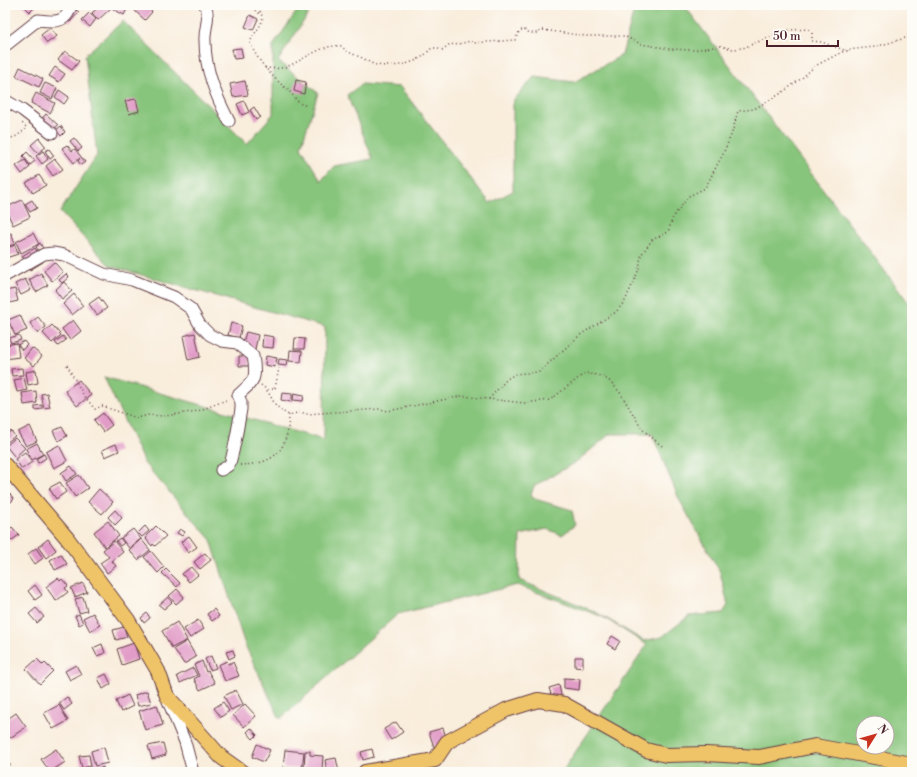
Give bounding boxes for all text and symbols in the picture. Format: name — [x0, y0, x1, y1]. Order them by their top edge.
scale bar — [767, 22, 838, 48]
text: 50 m — [773, 29, 801, 44]
north arrow — [855, 715, 895, 755]
text: N — [874, 722, 891, 738]

